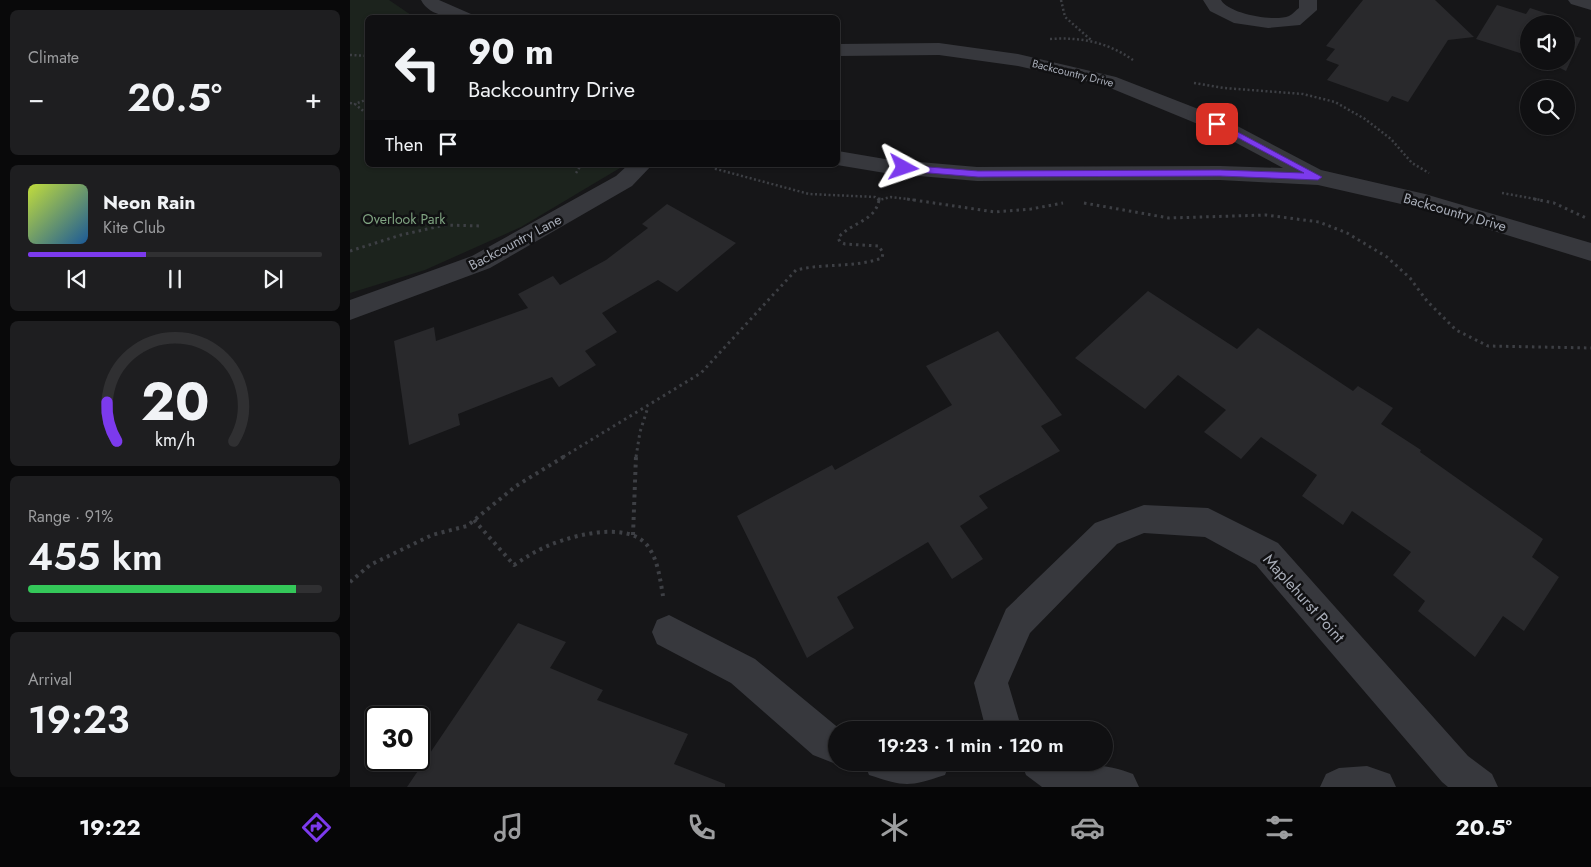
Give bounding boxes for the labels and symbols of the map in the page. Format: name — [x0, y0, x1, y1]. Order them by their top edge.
street label: Backcountry Drive — [1031, 55, 1116, 91]
pin — [1196, 103, 1238, 145]
position arrow — [877, 141, 929, 193]
street label: Backcountry Drive — [1401, 188, 1509, 236]
park label: Overlook Park — [362, 209, 446, 229]
street label: Backcountry Lane — [465, 209, 565, 275]
street label: Maplehurst Point — [1258, 549, 1350, 648]
speed limit sign: 30 — [365, 706, 430, 771]

